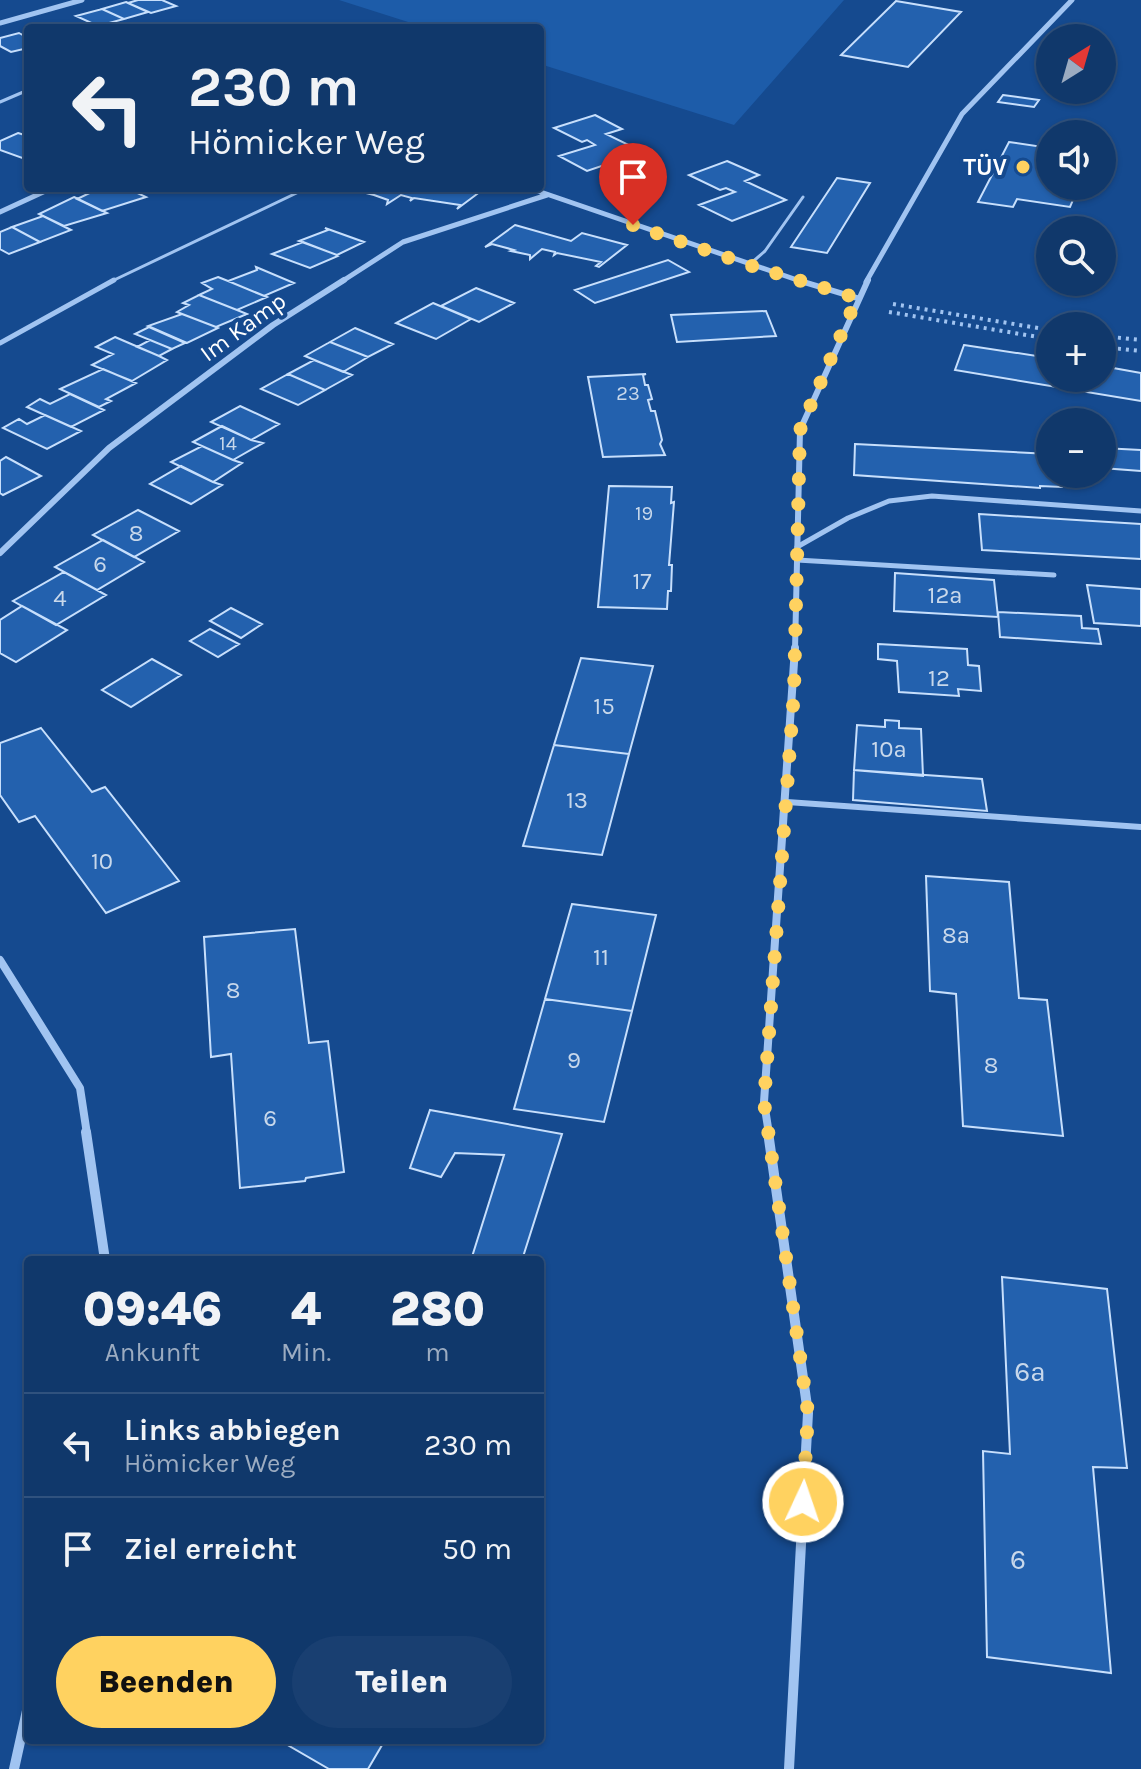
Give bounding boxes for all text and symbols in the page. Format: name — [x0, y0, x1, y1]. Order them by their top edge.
north arrow — [1036, 24, 1116, 104]
map controls — [1036, 24, 1116, 488]
text: 230 m — [188, 54, 359, 119]
icon: left — [56, 56, 160, 160]
button: sound — [1036, 120, 1116, 200]
text: Hömicker Weg — [188, 121, 425, 163]
pin — [599, 143, 667, 225]
place label: TÜV — [963, 153, 1008, 181]
icon: arrive — [611, 155, 655, 199]
marker: TÜV — [1014, 158, 1032, 176]
button: search — [1036, 216, 1116, 296]
street label: Im Kamp — [195, 287, 291, 367]
button: + — [1036, 312, 1116, 392]
house number: 23 — [616, 382, 640, 405]
button: − — [1036, 408, 1116, 488]
house number: 14 — [219, 432, 237, 455]
house number: 19 — [635, 502, 653, 525]
house number: 8 — [129, 519, 143, 547]
house number: 6 — [93, 550, 107, 578]
house number: 17 — [632, 567, 652, 595]
house number: 12a — [927, 581, 963, 609]
house number: 4 — [53, 584, 67, 612]
house number: 12 — [928, 664, 950, 692]
house number: 15 — [593, 692, 615, 720]
house number: 10a — [871, 735, 907, 763]
house number: 13 — [566, 786, 588, 814]
house number: 10 — [91, 847, 113, 875]
house number: 8a — [942, 921, 970, 949]
house number: 11 — [593, 943, 609, 971]
house number: 8 — [226, 976, 240, 1004]
house number: 9 — [567, 1046, 581, 1074]
house number: 8 — [984, 1051, 998, 1079]
house number: 6 — [263, 1104, 277, 1132]
text: 09:46 — [83, 1281, 222, 1337]
text: 4 — [291, 1281, 321, 1337]
text: 280 — [390, 1281, 485, 1337]
text: Ankunft — [105, 1337, 200, 1368]
text: Min. — [281, 1337, 331, 1368]
text: m — [425, 1337, 450, 1368]
house number: 6a — [1014, 1355, 1046, 1388]
text: Links abbiegen — [124, 1412, 341, 1448]
icon: left — [56, 1423, 100, 1467]
text: 230 m — [424, 1427, 512, 1463]
text: Hömicker Weg — [124, 1448, 295, 1479]
position arrow — [761, 1460, 845, 1544]
icon: arrive — [56, 1527, 100, 1571]
text: Ziel erreicht — [124, 1531, 297, 1567]
text: 50 m — [442, 1531, 512, 1567]
house number: 6 — [1010, 1543, 1026, 1576]
button: Beenden — [56, 1636, 276, 1728]
button: Teilen — [292, 1636, 512, 1728]

